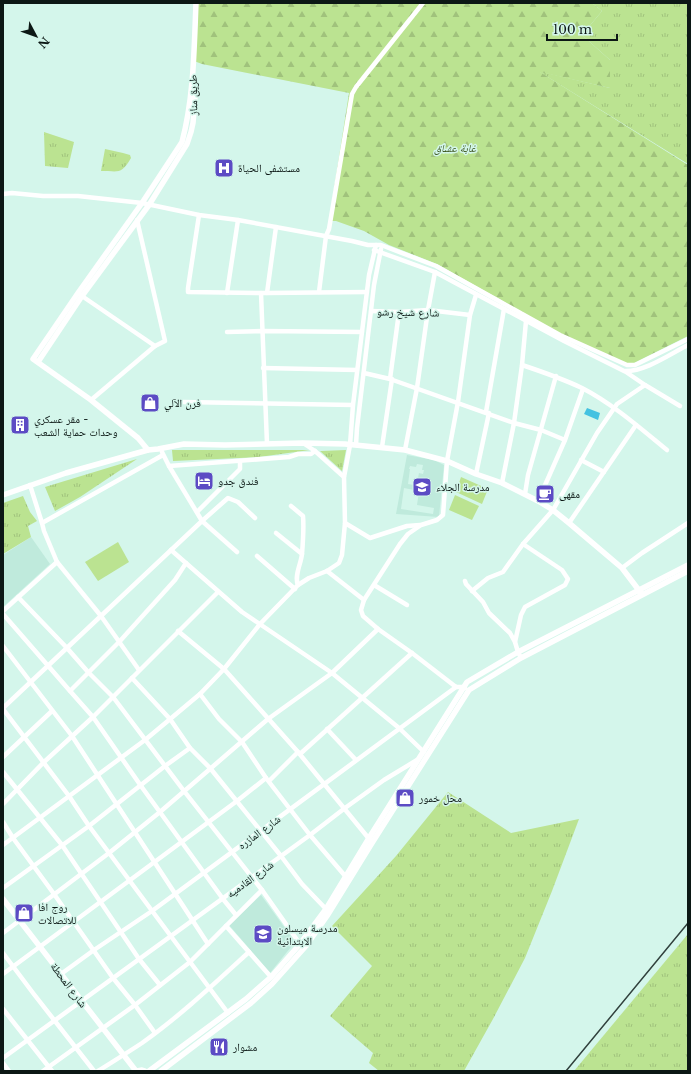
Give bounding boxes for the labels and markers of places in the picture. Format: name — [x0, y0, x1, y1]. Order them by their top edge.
hospital icon: مستشفى الحياة — [213, 157, 235, 179]
place label: مستشفى الحياة — [238, 161, 300, 175]
shop icon: فرن الآلي — [139, 392, 161, 414]
place label: فرن الآلي — [164, 396, 201, 412]
place label: مقر عسكري - وحدات حماية الشعب — [34, 412, 118, 439]
building icon: مقر عسكري - وحدات حماية الشعب — [9, 414, 31, 436]
hotel icon: فندق جدو — [193, 470, 215, 492]
place label: فندق جدو — [218, 474, 259, 488]
school or university icon: مدرسة الجلاء — [411, 476, 433, 498]
place label: مدرسة الجلاء — [436, 480, 490, 494]
cafe icon: مقهى — [534, 483, 556, 505]
place label: مقهى — [559, 487, 580, 501]
shop icon: محل خمور — [394, 787, 416, 809]
place label: محل خمور — [418, 791, 462, 805]
place label: روج افا للاتصالات — [38, 900, 76, 927]
shop icon: روج افا للاتصالات — [13, 902, 35, 924]
place label: مدرسة ميسلون الابتدائية — [277, 921, 337, 948]
school or university icon: مدرسة ميسلون الابتدائية — [252, 923, 274, 945]
restaurant icon: مشوار — [208, 1036, 230, 1058]
place label: مشوار — [232, 1040, 257, 1054]

